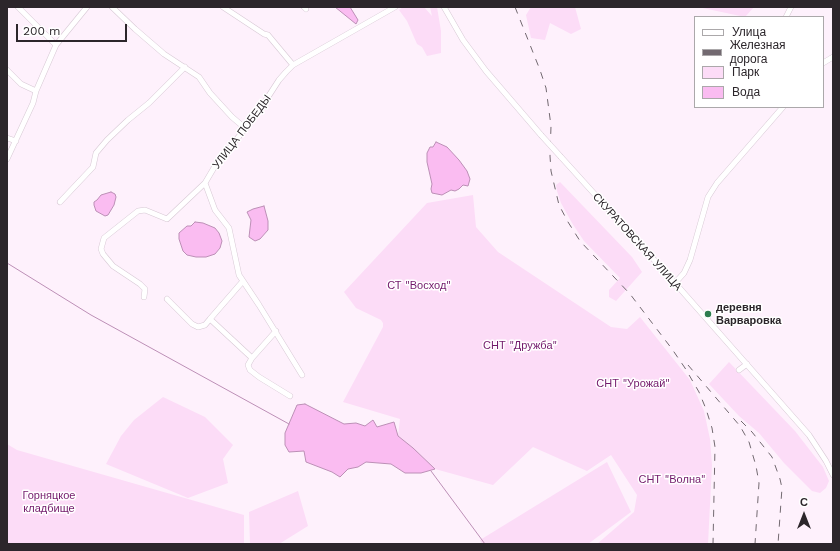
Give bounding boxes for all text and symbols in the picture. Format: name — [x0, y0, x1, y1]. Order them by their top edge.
scale bar — [18, 16, 129, 42]
legend — [694, 16, 824, 108]
text: 200 m — [23, 24, 60, 38]
text: Улица — [732, 25, 766, 39]
text: Железная дорога — [730, 38, 786, 66]
text: Парк — [732, 65, 759, 79]
text: Вода — [732, 85, 760, 99]
street label: УЛИЦА ПОБЕДЫ — [210, 92, 274, 172]
street label: СКУРАТОВСКАЯ УЛИЦА — [590, 190, 684, 294]
park label: СТ "Восход" — [387, 279, 451, 293]
place label: деревня Варваровка — [716, 301, 781, 327]
marker: деревня Варваровка — [703, 309, 713, 319]
park label: СНТ "Дружба" — [483, 339, 557, 353]
park label: СНТ "Урожай" — [596, 377, 670, 391]
park label: СНТ "Волна" — [638, 473, 706, 487]
park label: Горняцкое кладбище — [23, 489, 75, 515]
north arrow — [784, 495, 824, 535]
text: С — [800, 496, 808, 509]

